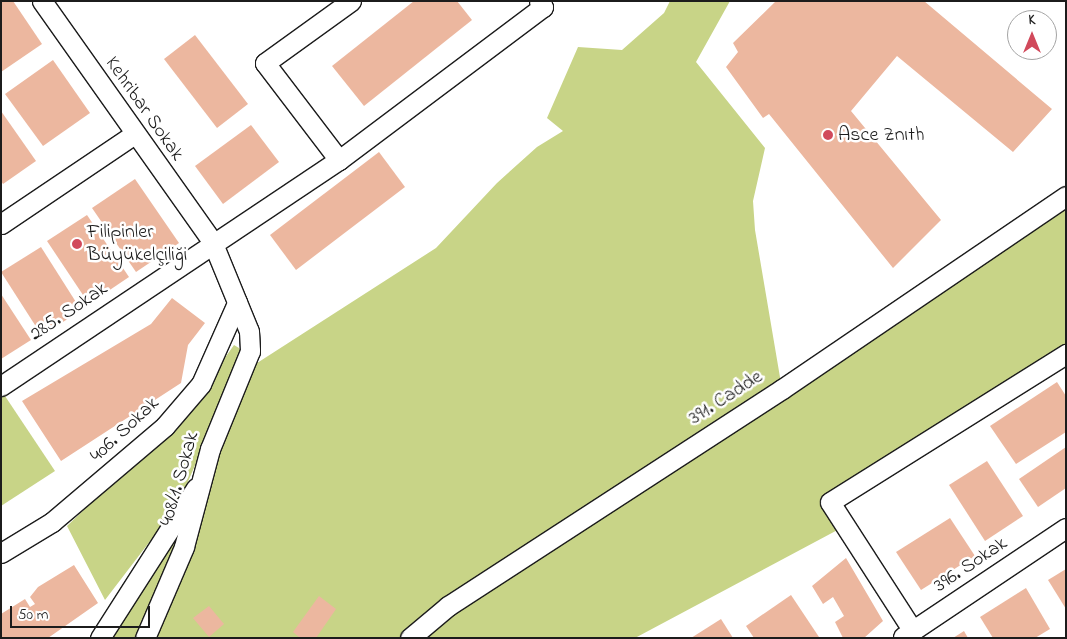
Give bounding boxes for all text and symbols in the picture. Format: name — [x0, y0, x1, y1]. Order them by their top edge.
north arrow — [1007, 10, 1057, 60]
text: K — [1029, 10, 1035, 31]
street label: Kehribar Sokak — [99, 52, 189, 166]
place label: Asce Znıth — [838, 123, 924, 147]
marker: Asce Znıth — [822, 129, 834, 141]
place label: Filipinler Büyükelçiliği — [87, 220, 187, 267]
marker: Filipinler Büyükelçiliği — [71, 238, 83, 250]
street label: 285. Sokak — [25, 277, 113, 347]
street label: 391. Cadde — [685, 365, 767, 431]
street label: 406. Sokak — [85, 392, 165, 468]
street label: 408/1. Sokak — [155, 429, 205, 529]
street label: 396. Sokak — [930, 532, 1012, 598]
scale bar — [12, 596, 152, 628]
text: 50 m — [18, 604, 48, 626]

